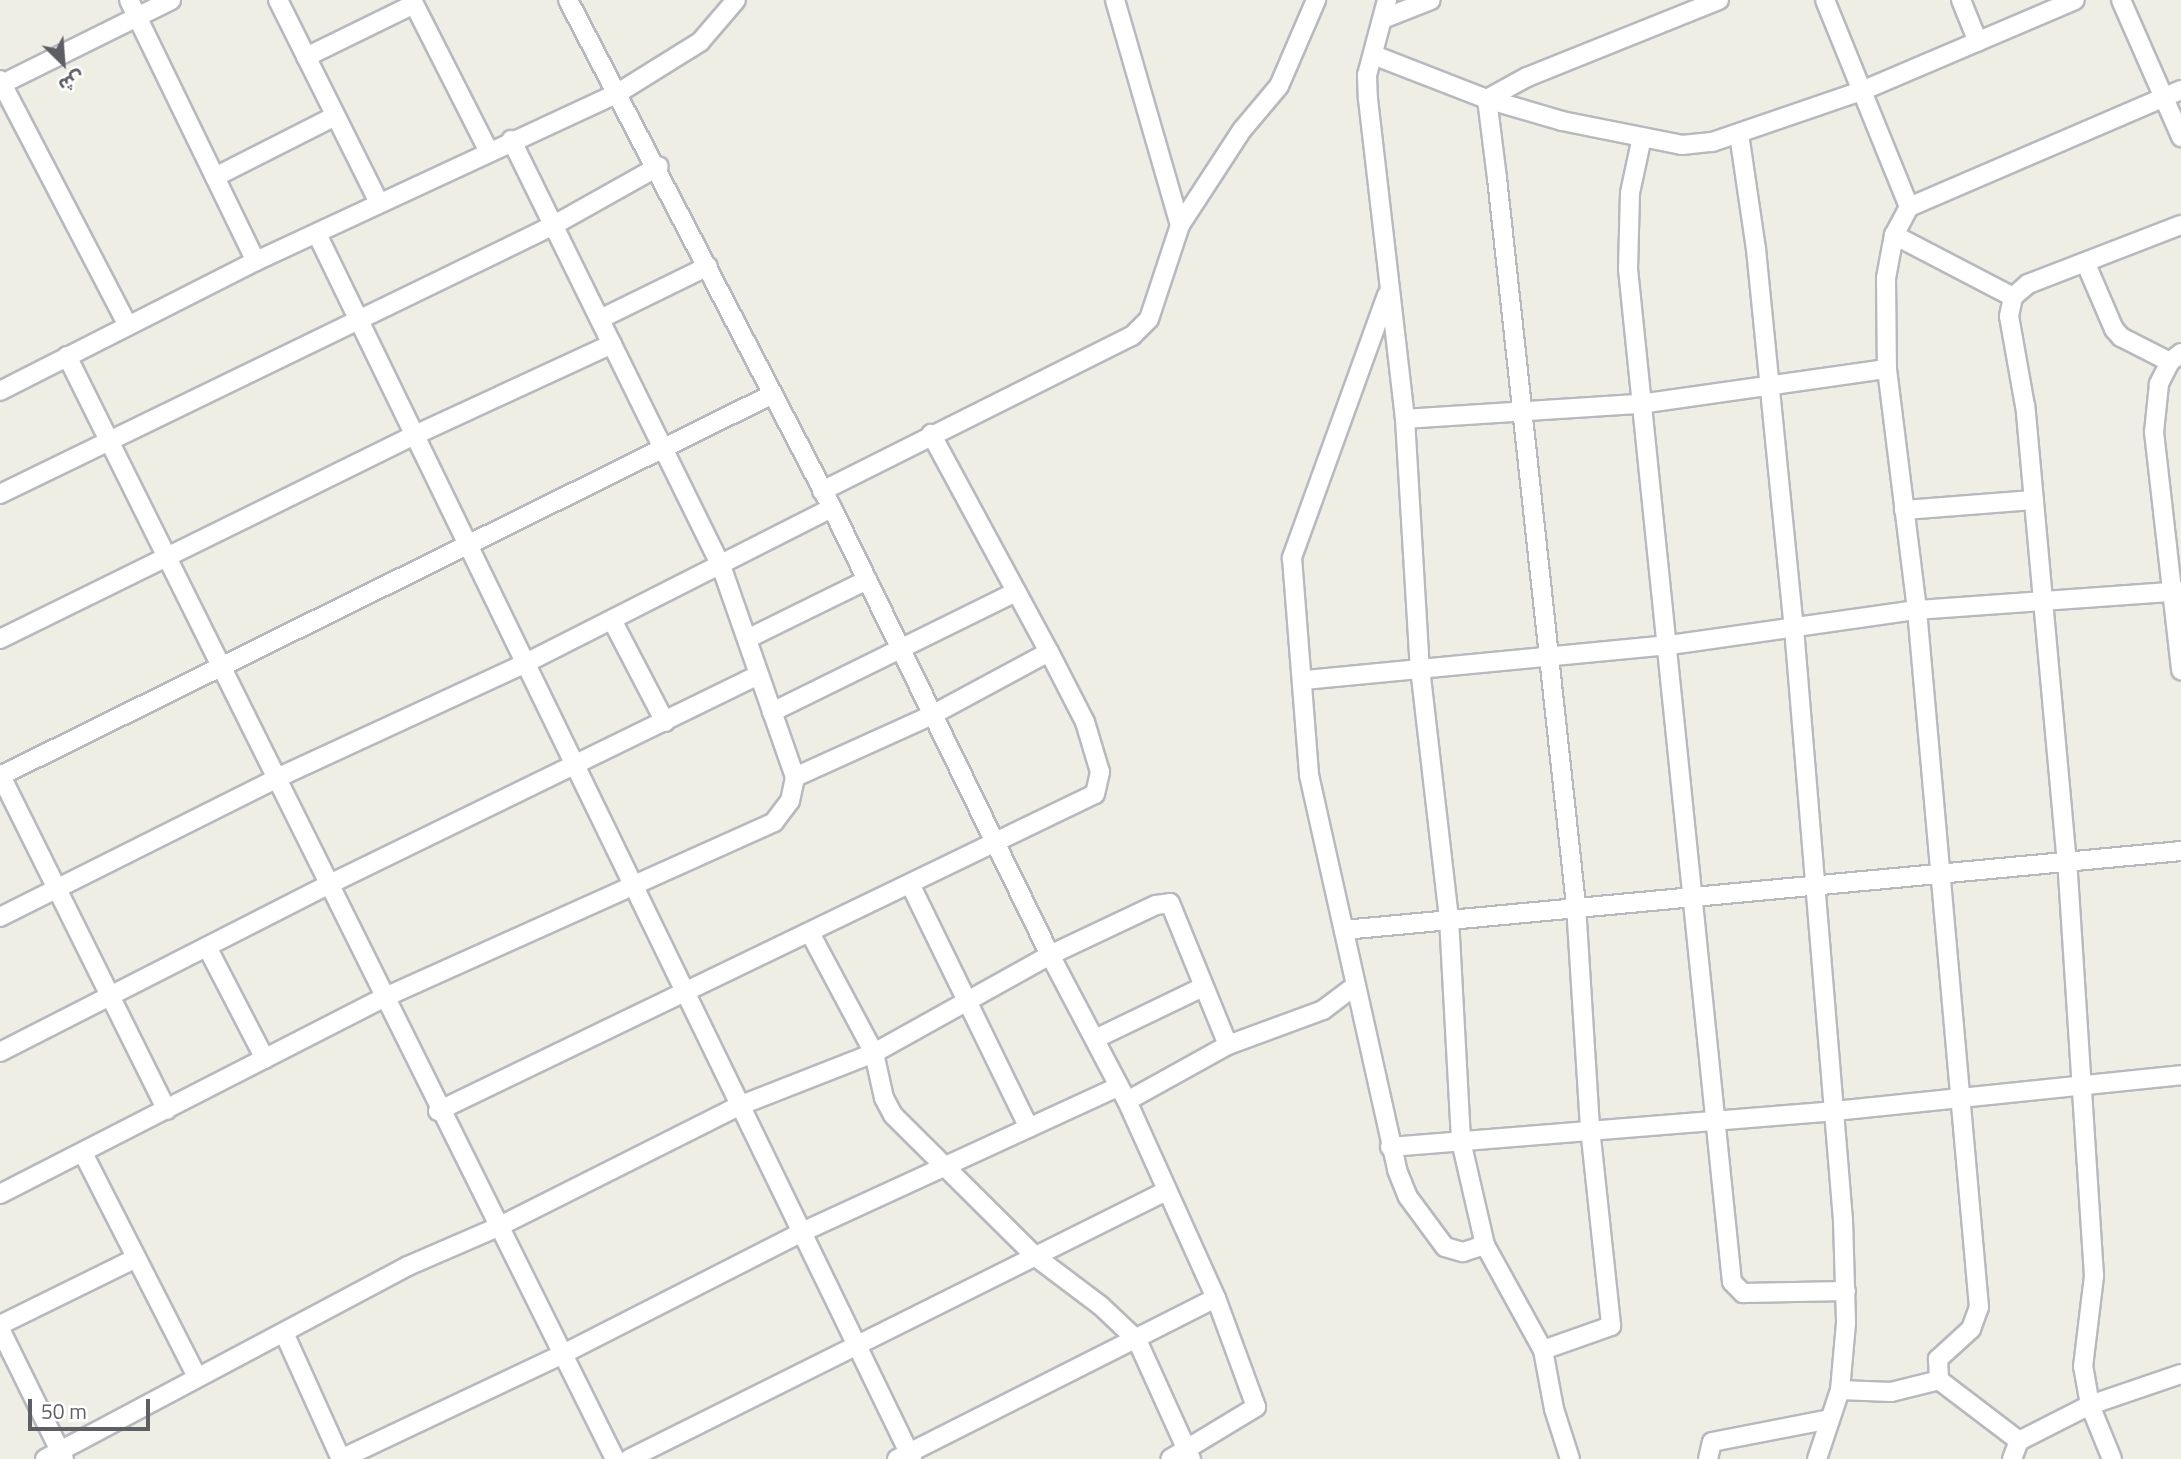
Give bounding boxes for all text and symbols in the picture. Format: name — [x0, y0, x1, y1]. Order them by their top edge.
north arrow — [28, 28, 98, 98]
text: ش — [54, 64, 90, 101]
scale bar — [32, 1386, 154, 1430]
text: 50 m — [41, 1395, 87, 1427]

